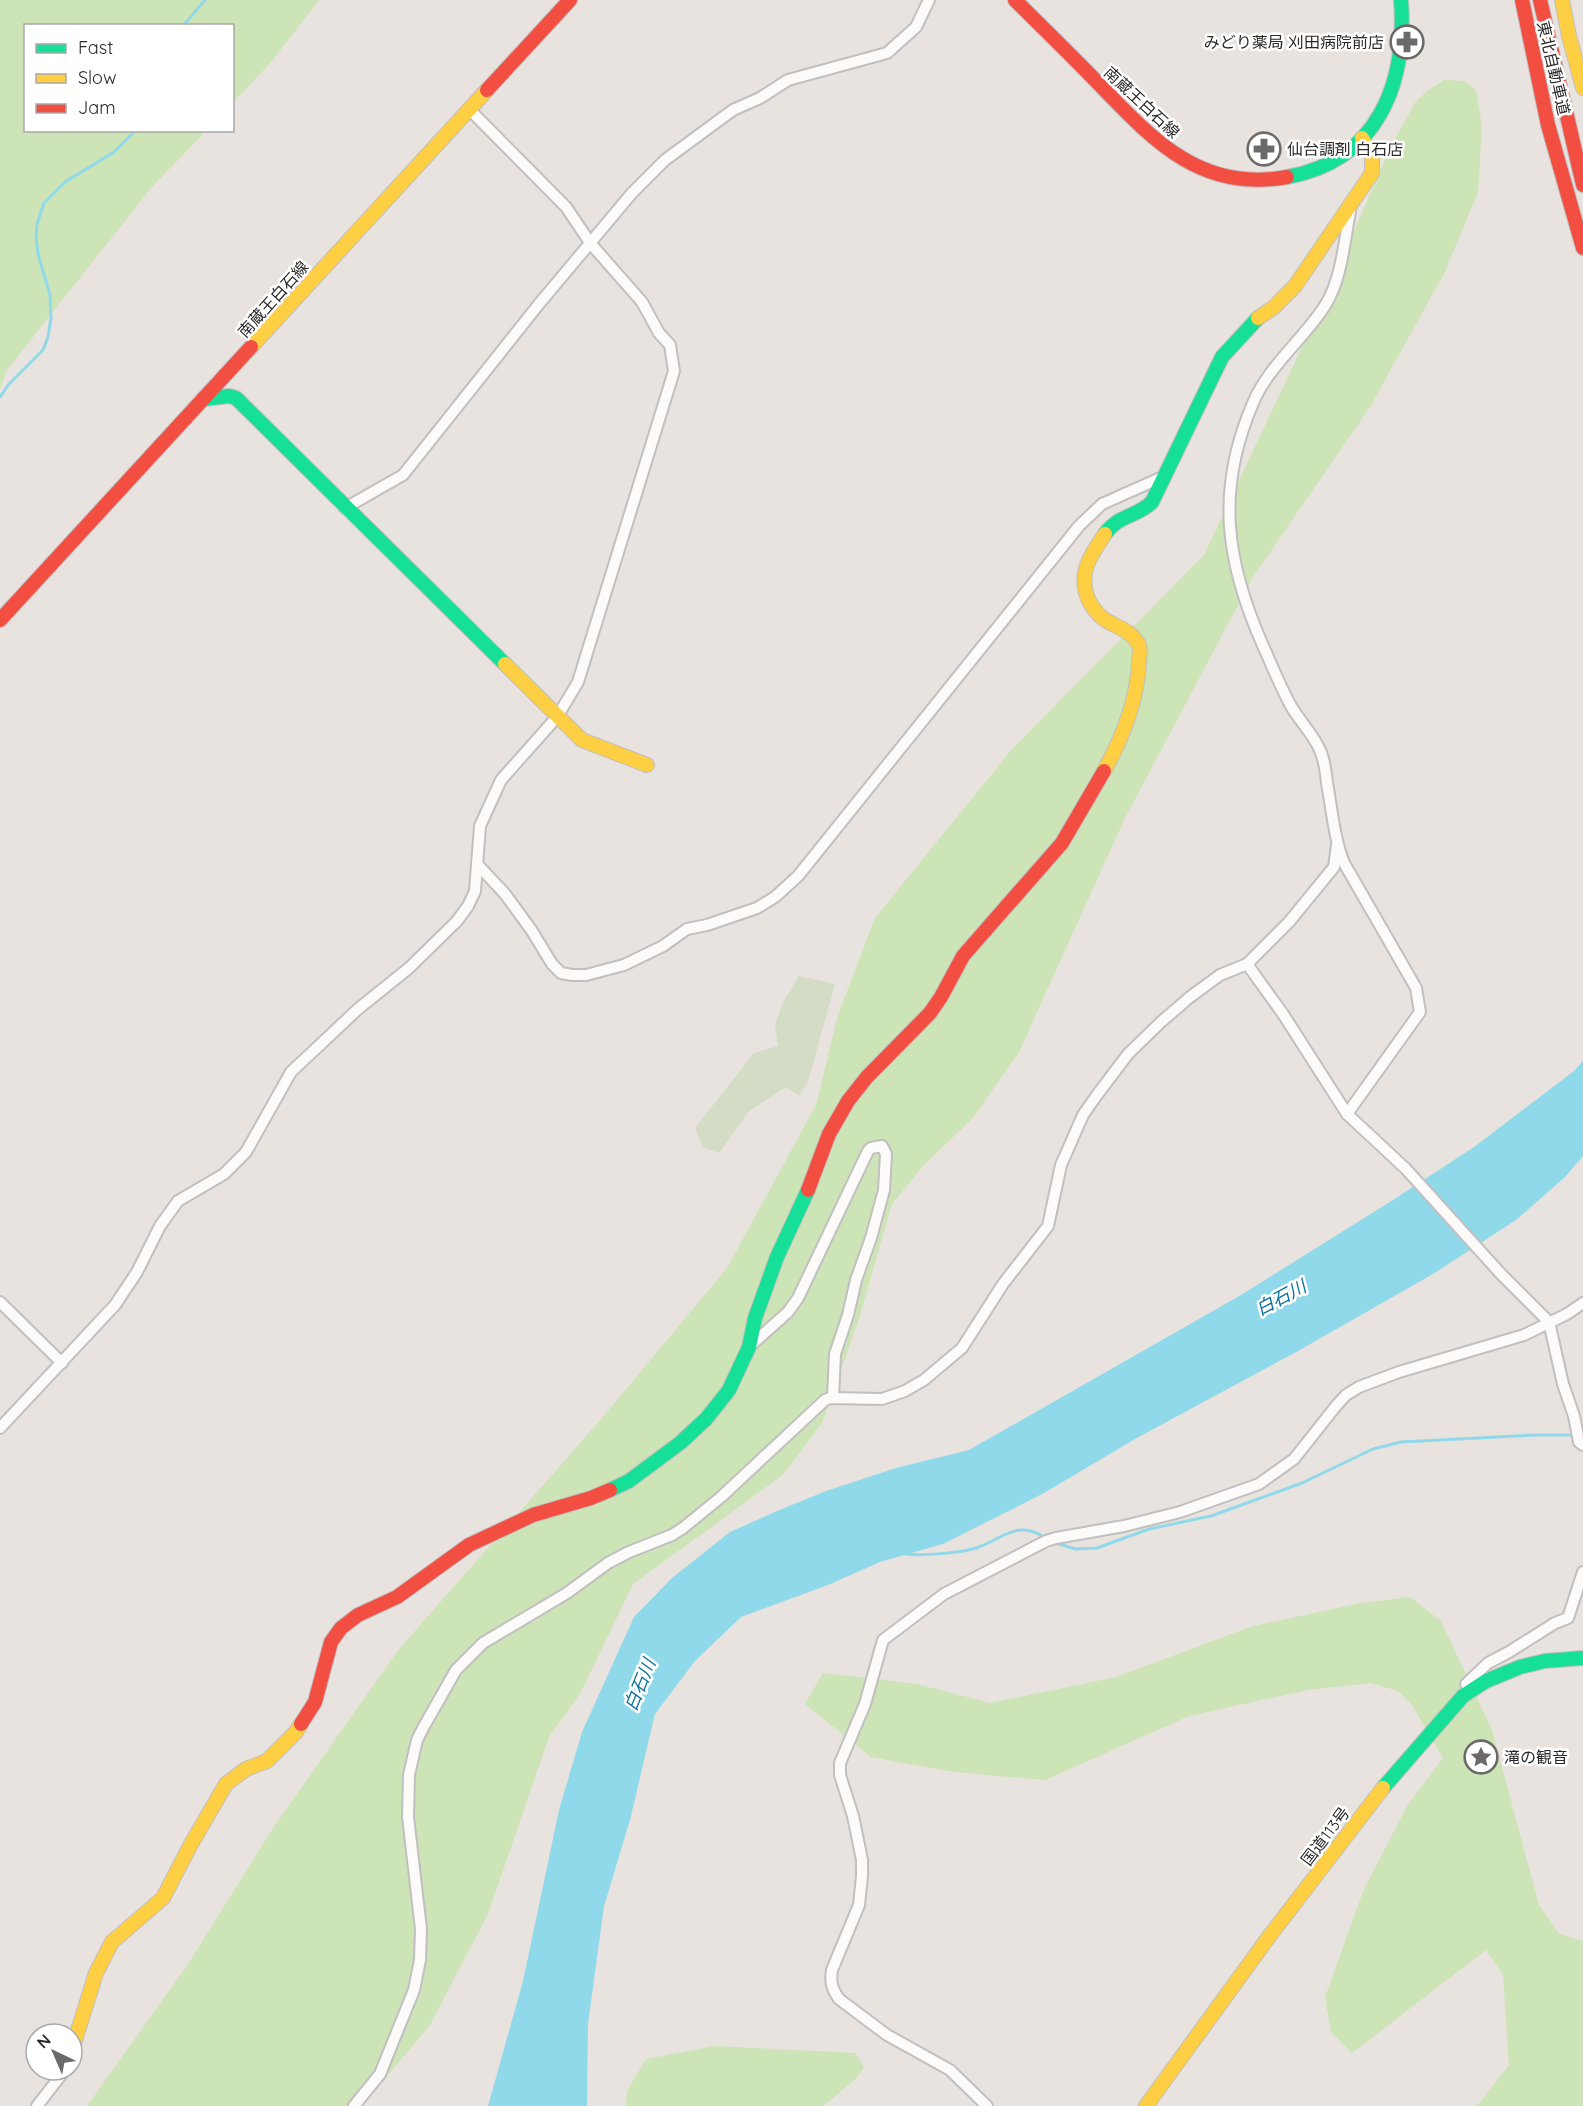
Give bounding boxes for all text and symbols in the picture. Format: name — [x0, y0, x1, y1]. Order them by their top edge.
street label: 東北自動車道 — [1533, 19, 1575, 117]
legend — [24, 24, 234, 132]
pharmacy icon: みどり薬局 刈田病院前店 — [1389, 24, 1425, 60]
place label: みどり薬局 刈田病院前店 — [1204, 32, 1384, 52]
text: Fast — [78, 36, 113, 59]
street label: 南蔵王白石線 — [1100, 62, 1184, 142]
text: Slow — [78, 66, 116, 89]
text: Jam — [78, 96, 116, 119]
pharmacy icon: 仙台調剤 白石店 — [1246, 131, 1282, 167]
place label: 仙台調剤 白石店 — [1287, 139, 1403, 159]
street label: 南蔵王白石線 — [233, 257, 313, 341]
water label: 白石川 — [1252, 1274, 1312, 1320]
water label: 白石川 — [619, 1654, 661, 1714]
place icon: 滝の観音 — [1463, 1739, 1499, 1775]
place label: 滝の観音 — [1504, 1747, 1568, 1767]
street label: 国道113号 — [1296, 1803, 1354, 1869]
north arrow — [24, 2022, 84, 2082]
text: N — [32, 2030, 55, 2052]

